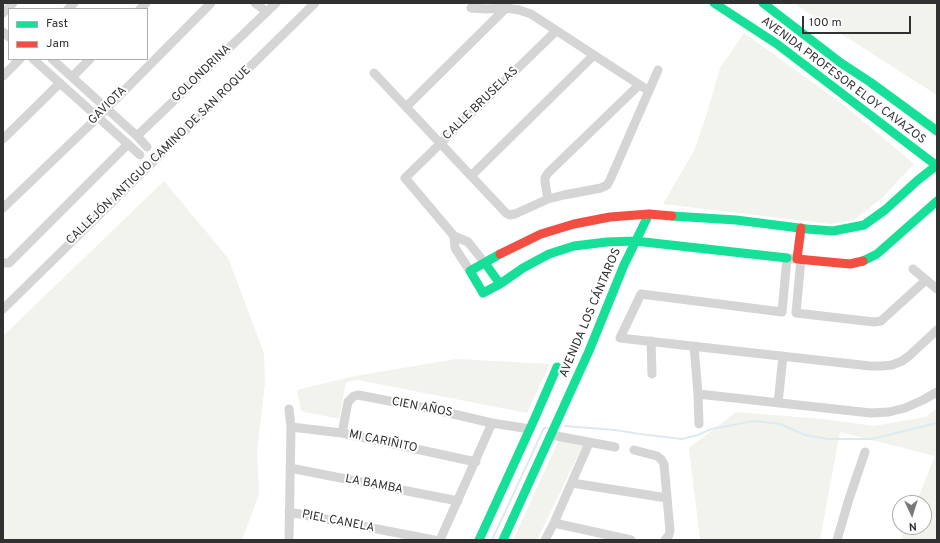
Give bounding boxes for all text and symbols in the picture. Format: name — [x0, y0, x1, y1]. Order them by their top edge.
legend — [8, 8, 148, 60]
scale bar — [804, 8, 913, 34]
street label: AVENIDA PROFESOR ELOY CAVAZOS — [758, 14, 928, 148]
text: 100 m — [809, 15, 842, 31]
text: Fast — [46, 16, 68, 32]
text: Jam — [46, 36, 69, 52]
street label: GOLONDRINA — [169, 42, 235, 106]
street label: CALLEJÓN ANTIGUO CAMINO DE SAN ROQUE — [64, 64, 254, 248]
street label: CALLE BRUSELAS — [440, 64, 522, 144]
street label: GAVIOTA — [86, 84, 130, 128]
street label: AVENIDA LOS CÁNTAROS — [557, 246, 625, 380]
street label: CIEN AÑOS — [390, 395, 454, 421]
street label: MI CARIÑITO — [347, 428, 419, 456]
street label: LA BAMBA — [344, 472, 404, 498]
north arrow — [892, 495, 932, 535]
street label: PIEL CANELA — [300, 508, 376, 536]
text: N — [908, 519, 917, 533]

